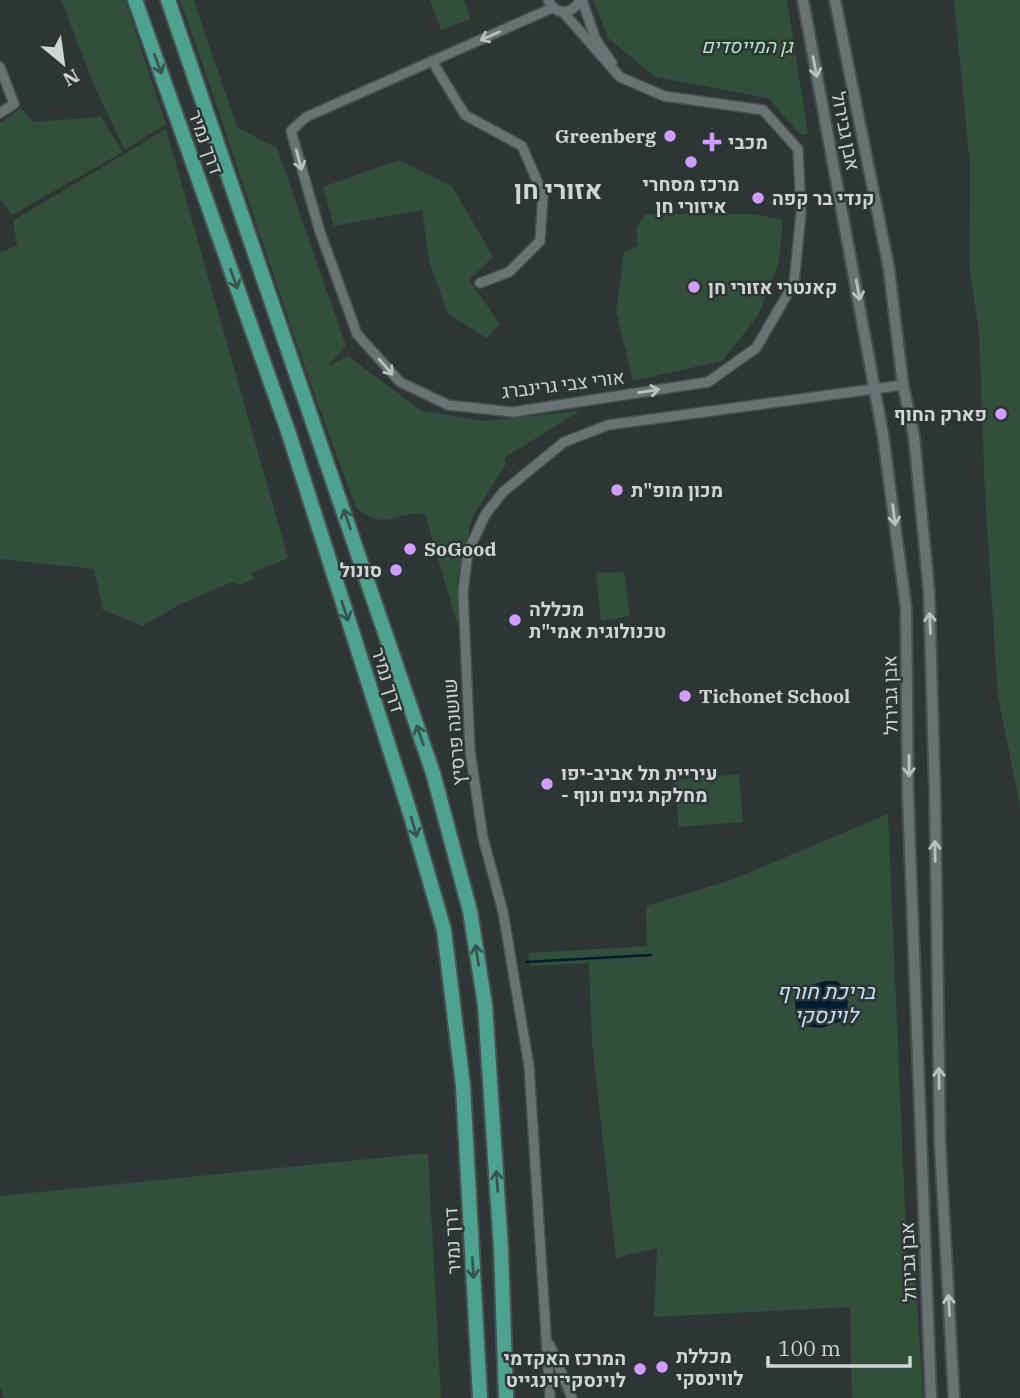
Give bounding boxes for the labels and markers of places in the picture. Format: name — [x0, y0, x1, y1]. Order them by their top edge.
place label: Greenberg — [555, 124, 656, 148]
marker: Greenberg — [662, 128, 678, 144]
place label: מכבי — [728, 130, 768, 154]
marker: מכבי — [702, 132, 722, 152]
marker: מרכז מסחרי איזורי חן — [683, 154, 699, 170]
place label: מרכז מסחרי איזורי חן — [643, 172, 739, 218]
place label: קנדי בר קפה — [772, 186, 874, 210]
marker: קנדי בר קפה — [750, 190, 766, 206]
place label: קאנטרי אזורי חן — [708, 275, 837, 299]
marker: קאנטרי אזורי חן — [686, 279, 702, 295]
place label: פארק החוף — [894, 402, 987, 426]
marker: פארק החוף — [993, 406, 1009, 422]
place label: מכון מופ"ת — [631, 478, 723, 502]
marker: מכון מופ"ת — [609, 482, 625, 498]
place label: SoGood — [424, 537, 496, 561]
marker: SoGood — [402, 541, 418, 557]
place label: סונול — [340, 558, 382, 582]
marker: סונול — [388, 562, 404, 578]
place label: מכללה טכנולוגית אמי"ת — [529, 597, 666, 643]
marker: מכללה טכנולוגית אמי"ת — [507, 612, 523, 628]
place label: Tichonet School — [699, 684, 850, 708]
marker: Tichonet School — [677, 688, 693, 704]
place label: עיריית תל אביב-יפו - מחלקת גנים ונוף — [561, 761, 718, 807]
marker: עיריית תל אביב-יפו - מחלקת גנים ונוף — [539, 776, 555, 792]
place label: מכללת לווינסקי — [676, 1344, 743, 1390]
place label: המרכז האקדמי לוינסקי־וינגייט — [503, 1346, 626, 1392]
marker: מכללת לווינסקי — [654, 1359, 670, 1375]
marker: המרכז האקדמי לוינסקי־וינגייט — [632, 1361, 648, 1377]

